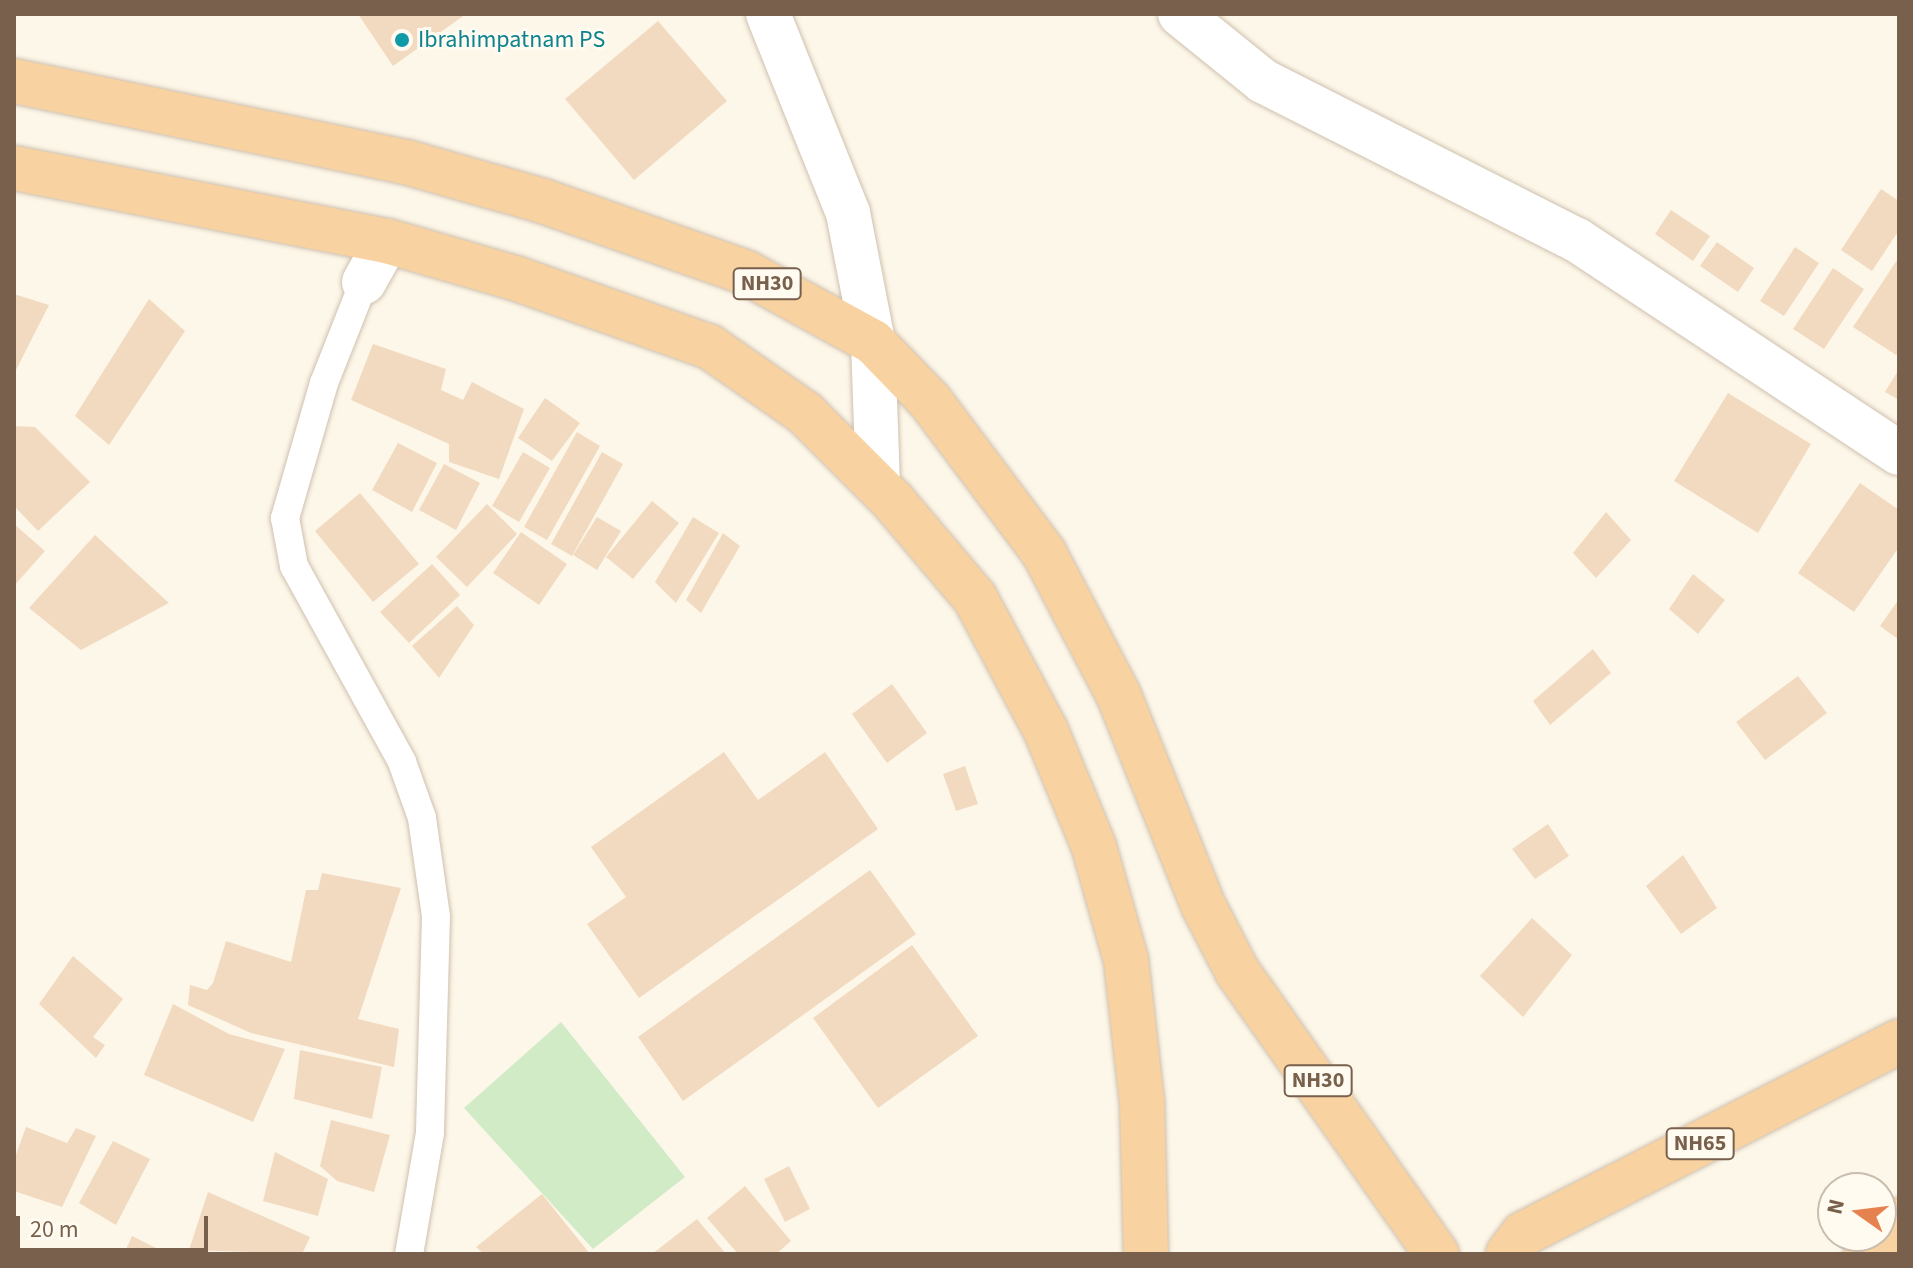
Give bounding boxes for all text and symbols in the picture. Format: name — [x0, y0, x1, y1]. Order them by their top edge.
place label: Ibrahimpatnam PS — [418, 26, 605, 54]
marker: Ibrahimpatnam PS — [393, 31, 411, 49]
road number: NH30 — [731, 266, 803, 302]
road number: NH30 — [1282, 1063, 1354, 1099]
road number: NH65 — [1664, 1126, 1736, 1162]
north arrow — [1817, 1172, 1897, 1252]
text: N — [1818, 1196, 1853, 1218]
scale bar — [20, 1200, 212, 1250]
text: 20 m — [30, 1212, 79, 1247]

